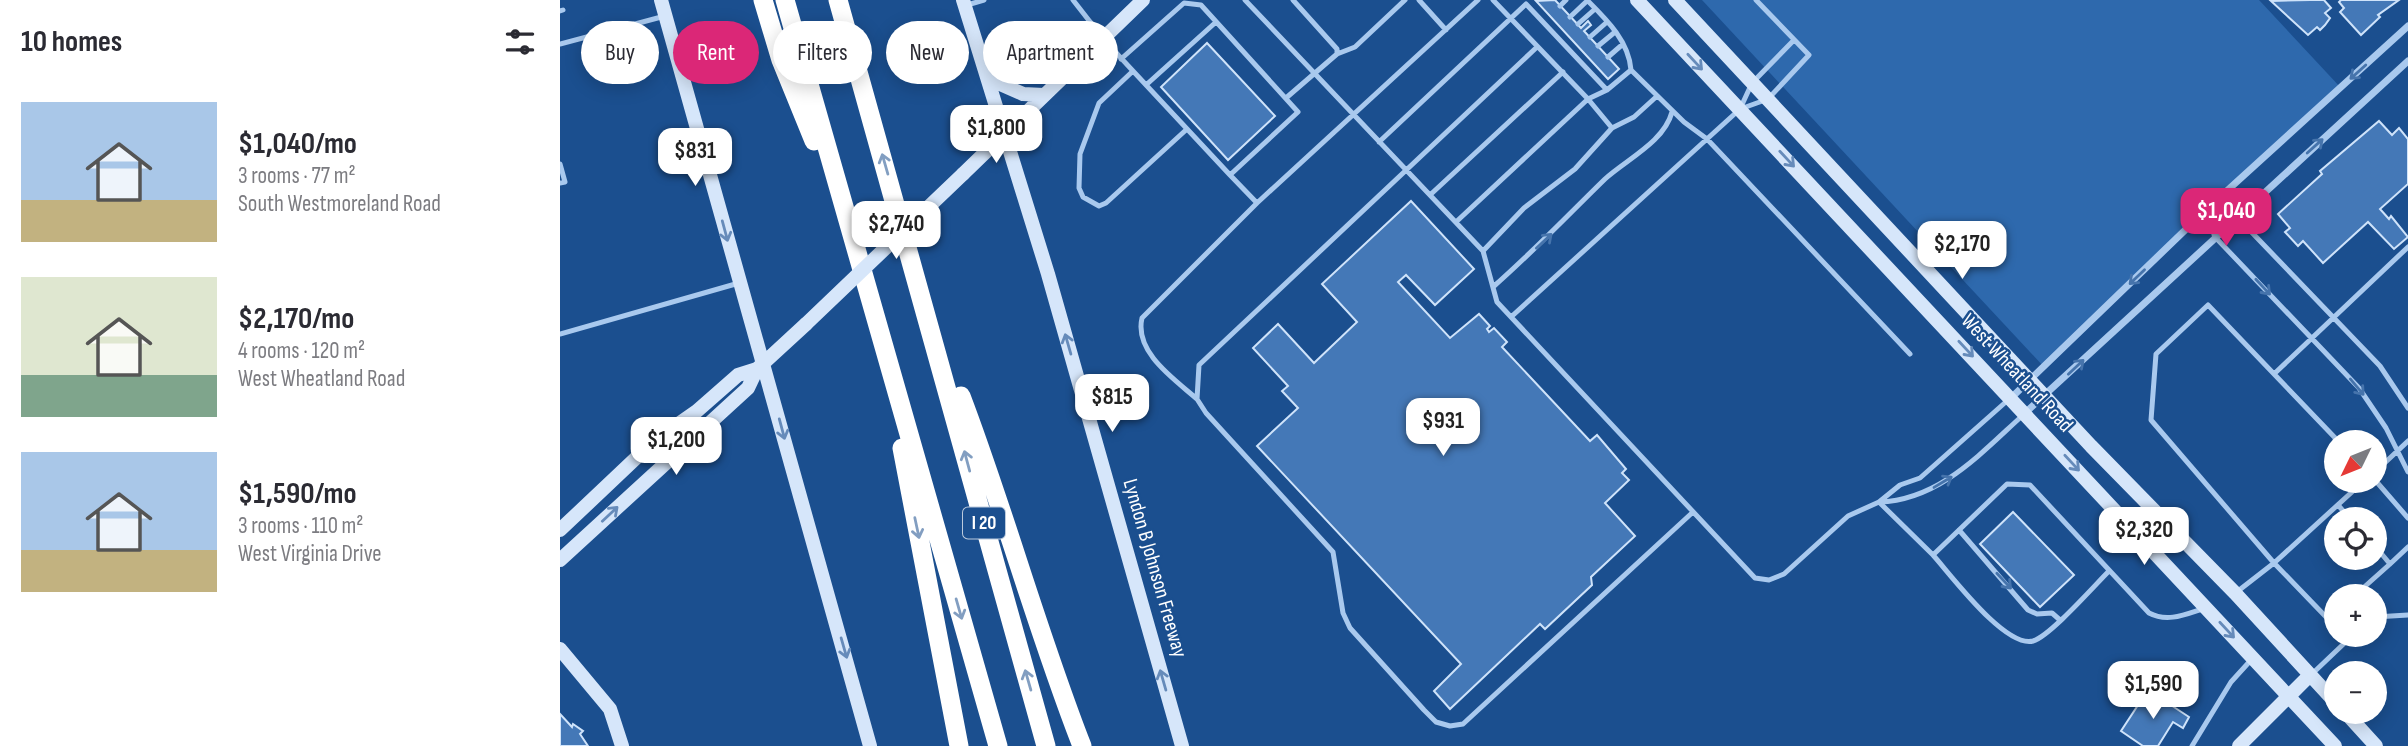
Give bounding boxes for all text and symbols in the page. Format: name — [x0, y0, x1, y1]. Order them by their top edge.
chip: Buy — [581, 21, 659, 84]
chip: Rent — [673, 21, 759, 84]
chip: Filters — [773, 21, 872, 84]
chip: New — [886, 21, 969, 84]
chip: Apartment — [983, 21, 1118, 84]
icon: filters — [501, 23, 539, 61]
text: 10 homes — [21, 24, 122, 60]
one-way arrow — [1687, 53, 1704, 70]
one-way arrow — [2349, 64, 2367, 80]
pin: $1,800 — [939, 106, 1053, 165]
text: $1,800 — [966, 114, 1026, 142]
text: $1,040/mo — [238, 126, 357, 162]
pin: $831 — [654, 128, 736, 188]
icon: home — [77, 130, 161, 214]
text: $831 — [674, 137, 716, 165]
one-way arrow — [2306, 138, 2323, 155]
one-way arrow — [1778, 150, 1795, 167]
one-way arrow — [878, 153, 891, 176]
text: 3 rooms · 77 m² — [238, 162, 356, 190]
pin: $1,040 — [2169, 188, 2283, 248]
text: South Westmoreland Road — [238, 190, 441, 218]
text: $1,040 — [2196, 197, 2256, 225]
pin: $2,740 — [839, 202, 953, 261]
text: $2,740 — [868, 210, 924, 238]
one-way arrow — [719, 220, 732, 242]
pin: $2,170 — [1905, 222, 2019, 281]
text: $2,170 — [1933, 230, 1991, 258]
one-way arrow — [1535, 233, 1552, 250]
one-way arrow — [2129, 268, 2146, 285]
one-way arrow — [2255, 279, 2272, 296]
text: $2,170/mo — [238, 301, 354, 337]
icon: home — [77, 305, 161, 389]
street label: West Wheatland Road — [1956, 309, 2078, 437]
one-way arrow — [1061, 333, 1074, 355]
text: 4 rooms · 120 m² — [238, 337, 365, 365]
one-way arrow — [1957, 340, 1974, 357]
one-way arrow — [2067, 359, 2085, 375]
text: West Wheatland Road — [238, 365, 405, 393]
pin: $815 — [1071, 374, 1153, 434]
one-way arrow — [2349, 378, 2365, 396]
text: $815 — [1091, 383, 1133, 411]
pin: $931 — [1402, 398, 1484, 458]
text: $931 — [1422, 407, 1464, 435]
pin: $1,200 — [619, 418, 733, 477]
one-way arrow — [777, 418, 790, 440]
text: $1,200 — [647, 426, 705, 454]
north arrow — [2324, 430, 2387, 494]
map controls — [2324, 430, 2387, 724]
one-way arrow — [960, 450, 973, 473]
one-way arrow — [2064, 454, 2080, 472]
one-way arrow — [1933, 475, 1953, 489]
text: $1,590/mo — [238, 476, 357, 512]
street label: Lyndon B Johnson Freeway — [1118, 476, 1192, 660]
icon: home — [77, 480, 161, 564]
one-way arrow — [601, 505, 618, 522]
button: locate — [2324, 507, 2387, 570]
road number: I 20 — [963, 508, 1005, 538]
pin: $2,320 — [2087, 508, 2201, 567]
text: 3 rooms · 110 m² — [238, 512, 363, 540]
one-way arrow — [910, 516, 924, 539]
text: $2,320 — [2115, 516, 2173, 544]
text: West Virginia Drive — [238, 540, 382, 568]
one-way arrow — [1996, 572, 2013, 589]
button: + — [2324, 584, 2387, 647]
one-way arrow — [953, 598, 966, 620]
one-way arrow — [2219, 621, 2235, 639]
one-way arrow — [839, 637, 852, 659]
button: − — [2324, 661, 2387, 724]
pin: $1,590 — [2096, 662, 2210, 721]
one-way arrow — [1020, 669, 1033, 691]
one-way arrow — [1156, 670, 1169, 692]
text: $1,590 — [2124, 670, 2182, 698]

